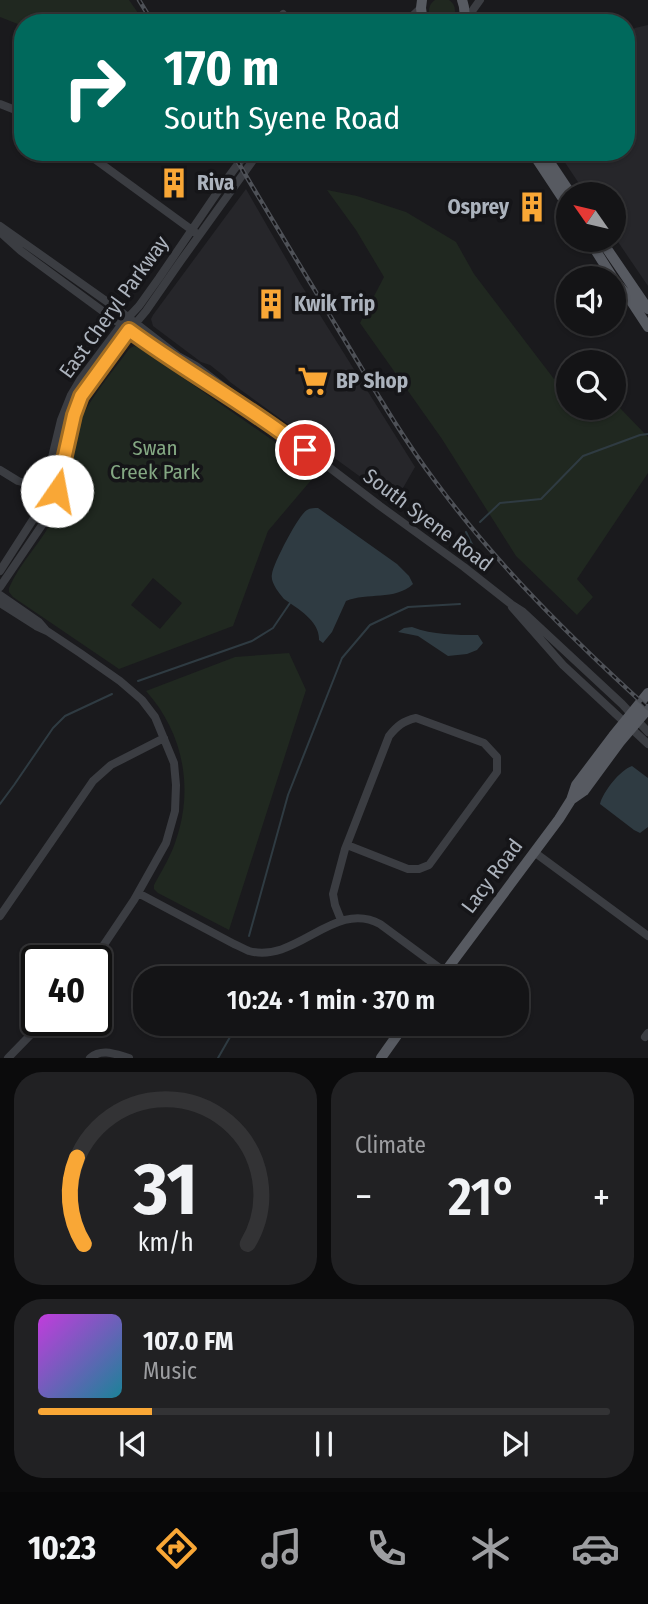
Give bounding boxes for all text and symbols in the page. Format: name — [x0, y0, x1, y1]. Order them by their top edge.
text: 170 m — [164, 39, 280, 98]
icon: right — [49, 42, 140, 133]
text: South Syene Road — [164, 99, 400, 137]
building icon: Riva — [157, 166, 191, 200]
place label: Riva — [197, 170, 234, 196]
north arrow — [556, 182, 626, 252]
map controls — [556, 182, 626, 420]
building icon: Osprey — [515, 190, 549, 224]
place label: Osprey — [448, 194, 510, 220]
street label: East Cheryl Parkway — [54, 230, 175, 383]
button: sound — [556, 266, 626, 336]
building icon: Kwik Trip — [254, 287, 288, 321]
place label: Kwik Trip — [294, 291, 375, 317]
button: search — [556, 350, 626, 420]
supermarket icon: BP Shop — [296, 364, 330, 398]
place label: BP Shop — [336, 368, 408, 394]
pin — [275, 420, 335, 480]
icon: arrive — [286, 431, 324, 469]
park label: Swan Creek Park — [110, 435, 200, 485]
position arrow — [20, 454, 94, 528]
street label: South Syene Road — [358, 463, 498, 577]
street label: Lacy Road — [456, 834, 528, 918]
speed limit sign: 40 — [21, 945, 112, 1036]
text: 10:24 · 1 min · 370 m — [227, 985, 435, 1016]
text: Climate — [355, 1131, 426, 1159]
text: 31 — [133, 1147, 197, 1234]
text: 21° — [448, 1166, 517, 1229]
text: − — [355, 1174, 372, 1220]
text: + — [593, 1174, 610, 1220]
text: km/h — [138, 1228, 193, 1258]
text: 107.0 FM — [143, 1326, 234, 1357]
text: Music — [143, 1357, 197, 1385]
icon: previous — [114, 1425, 152, 1463]
icon: pause — [305, 1425, 343, 1463]
icon: next — [496, 1425, 534, 1463]
icon: directions — [152, 1524, 201, 1573]
icon: music — [257, 1524, 306, 1573]
icon: phone — [362, 1524, 411, 1573]
icon: climate — [466, 1524, 515, 1573]
icon: car — [571, 1524, 620, 1573]
text: 10:23 — [28, 1529, 96, 1567]

